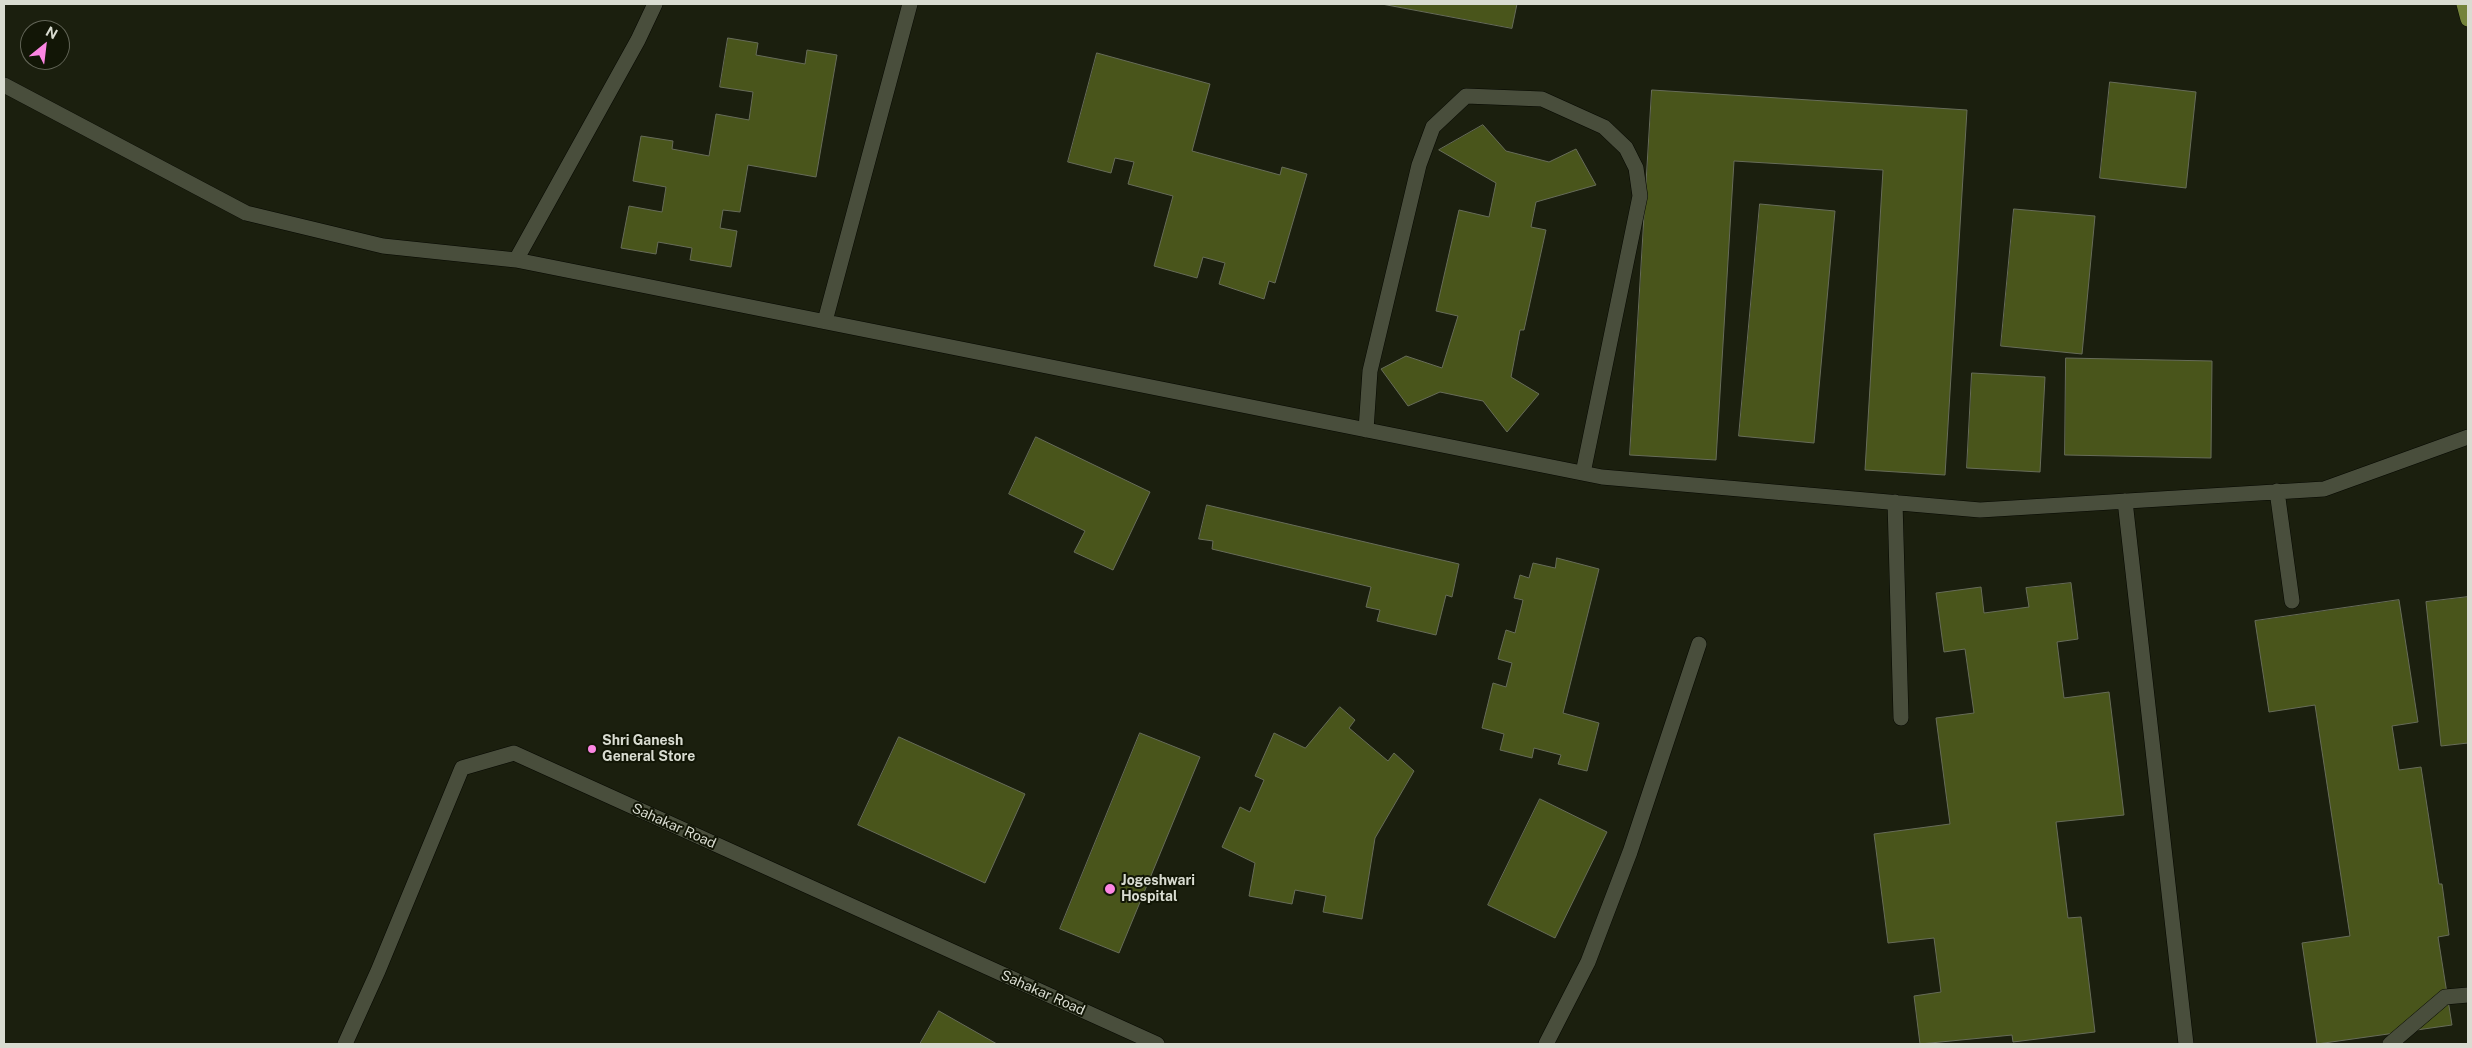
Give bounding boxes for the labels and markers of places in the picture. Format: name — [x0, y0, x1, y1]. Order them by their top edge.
place label: Shri Ganesh General Store — [602, 733, 695, 766]
marker: Shri Ganesh General Store — [586, 743, 598, 755]
place label: Jogeshwari Hospital — [1121, 873, 1195, 906]
marker: Jogeshwari Hospital — [1103, 882, 1117, 896]

